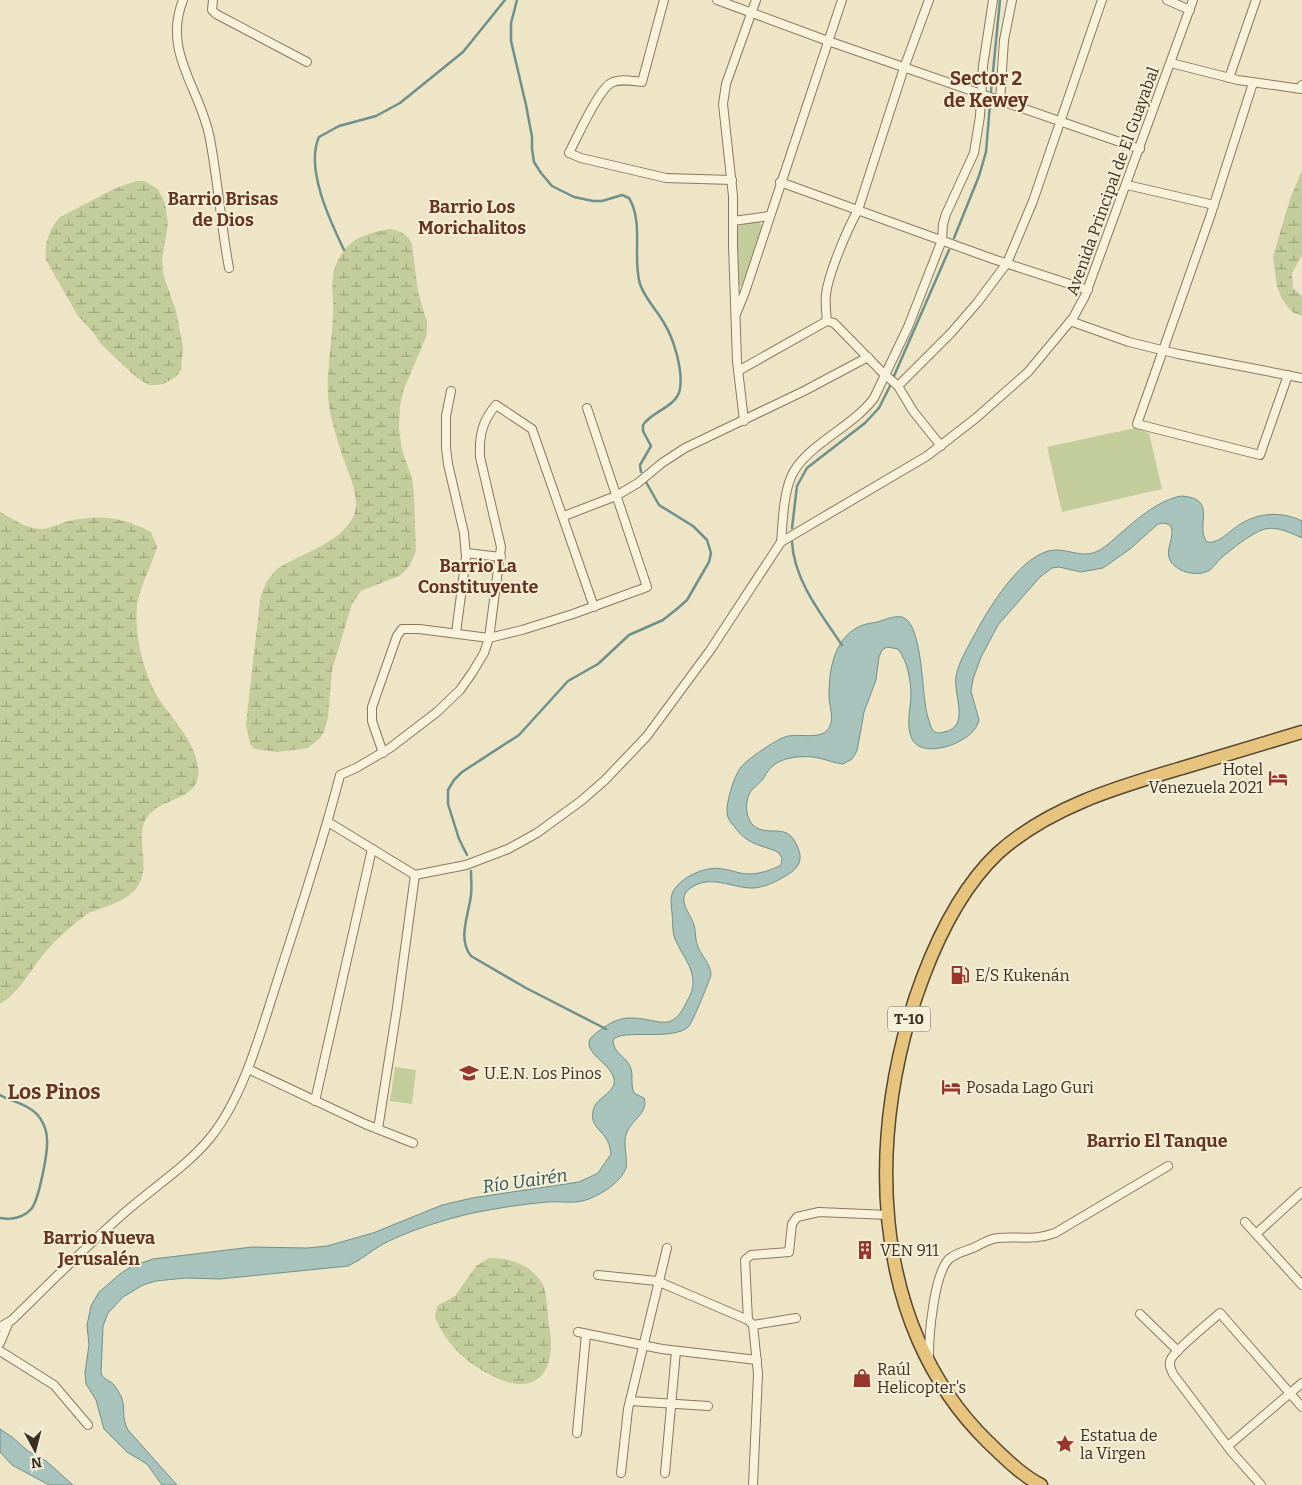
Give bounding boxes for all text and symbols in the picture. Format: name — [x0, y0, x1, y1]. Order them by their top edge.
street label: Avenida Principal de El Guayabal — [1062, 64, 1163, 298]
district label: Sector 2 de Kewey — [944, 67, 1029, 112]
district label: Barrio Brisas de Dios — [168, 188, 279, 231]
district label: Barrio Los Morichalitos — [418, 196, 526, 239]
district label: Barrio La Constituyente — [418, 555, 538, 598]
place label: Hotel Venezuela 2021 — [1149, 760, 1264, 797]
hotel icon: Hotel Venezuela 2021 — [1267, 767, 1289, 789]
fuel station icon: E/S Kukenán — [949, 964, 971, 986]
place label: E/S Kukenán — [975, 966, 1070, 985]
road number: T-10 — [888, 1006, 930, 1032]
school or university icon: U.E.N. Los Pinos — [458, 1062, 480, 1084]
place label: U.E.N. Los Pinos — [484, 1064, 602, 1083]
hotel icon: Posada Lago Guri — [940, 1076, 962, 1098]
place label: Posada Lago Guri — [966, 1078, 1094, 1097]
district label: Los Pinos — [7, 1079, 101, 1105]
district label: Barrio El Tanque — [1086, 1130, 1228, 1152]
water label: Río Uairén — [481, 1164, 569, 1198]
district label: Barrio Nueva Jerusalén — [43, 1227, 155, 1270]
building icon: VEN 911 — [854, 1239, 876, 1261]
place label: VEN 911 — [880, 1241, 939, 1260]
place label: Raúl Helicopter's — [877, 1360, 966, 1397]
shop icon: Raúl Helicopter's — [851, 1367, 873, 1389]
north arrow — [10, 1425, 60, 1475]
place label: Estatua de la Virgen — [1080, 1426, 1158, 1463]
place icon: Estatua de la Virgen — [1054, 1433, 1076, 1455]
text: N — [30, 1453, 43, 1472]

